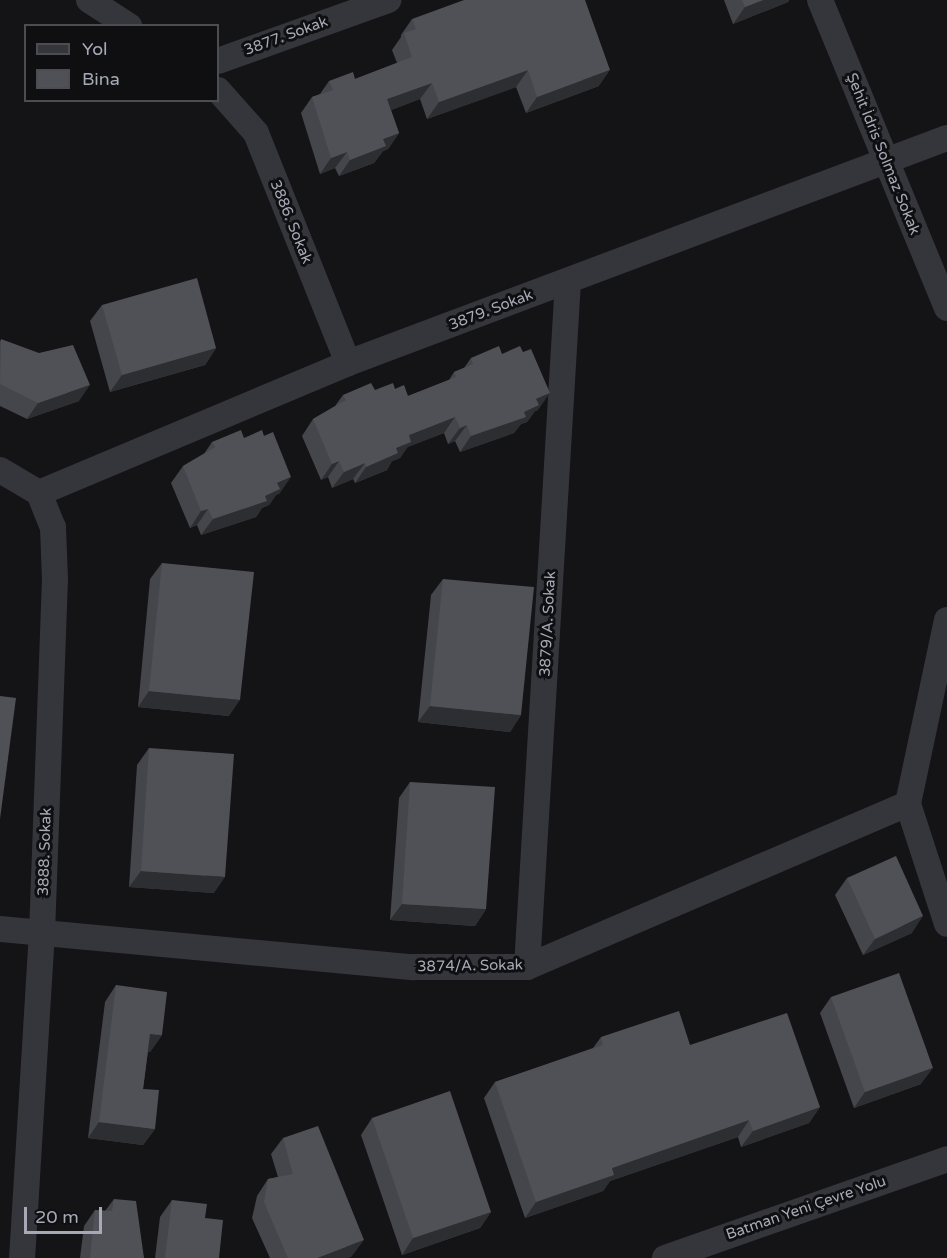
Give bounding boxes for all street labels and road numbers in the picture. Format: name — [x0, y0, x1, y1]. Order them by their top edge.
street label: 3877. Sokak — [242, 13, 330, 59]
street label: Şehit İdris Solmaz Sokak — [842, 70, 924, 238]
street label: 3886. Sokak — [266, 178, 316, 266]
street label: 3879. Sokak — [446, 286, 536, 334]
street label: 3879/A. Sokak — [536, 571, 560, 677]
street label: 3888. Sokak — [34, 807, 56, 897]
street label: 3874/A. Sokak — [417, 956, 523, 976]
street label: Batman Yeni Çevre Yolu — [724, 1172, 888, 1244]

